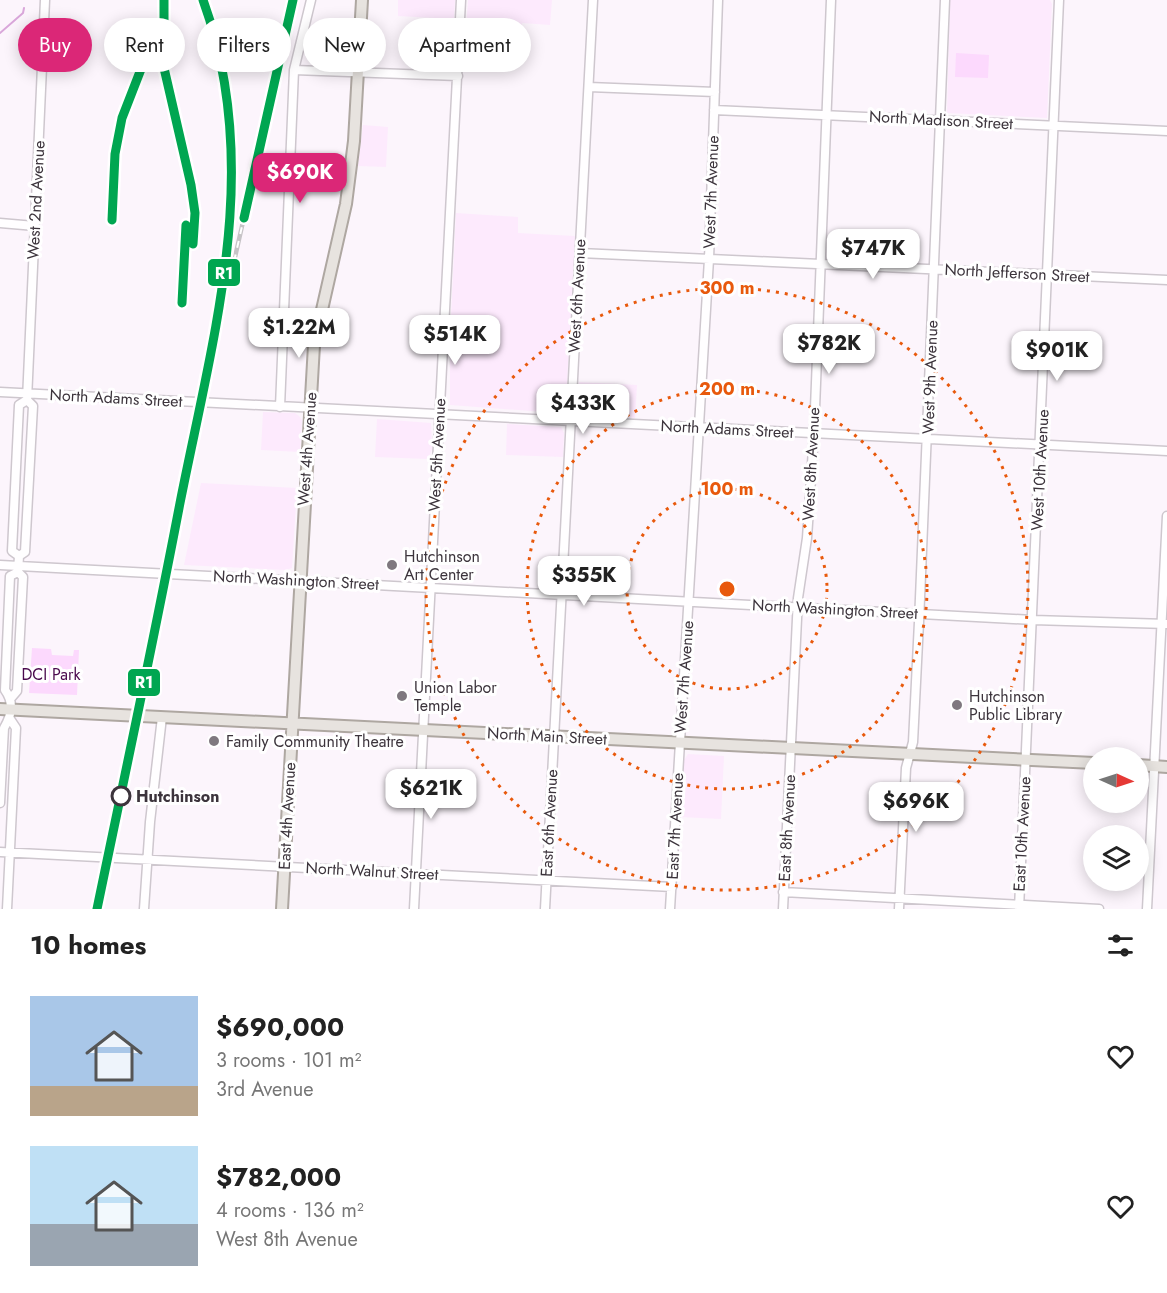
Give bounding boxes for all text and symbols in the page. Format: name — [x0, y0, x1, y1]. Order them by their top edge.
chip: Buy — [18, 18, 92, 72]
chip: Rent — [104, 18, 185, 72]
chip: Filters — [197, 18, 291, 72]
chip: New — [303, 18, 386, 72]
chip: Apartment — [398, 18, 531, 72]
street label: North Madison Street — [868, 105, 1014, 135]
street label: West 7th Avenue — [698, 135, 724, 249]
street label: West 2nd Avenue — [21, 140, 51, 260]
pin: $690K — [258, 153, 342, 204]
text: $690K — [267, 158, 333, 187]
pin: $747K — [831, 229, 915, 280]
text: $747K — [841, 234, 905, 263]
street label: West 6th Avenue — [563, 238, 591, 354]
line badge: R1 — [207, 258, 241, 287]
street label: North Jefferson Street — [944, 258, 1090, 288]
text: R1 — [215, 262, 233, 285]
text: 300 m — [699, 275, 755, 301]
pin: $1.22M — [250, 308, 348, 359]
text: $1.22M — [262, 313, 336, 342]
pin: $514K — [413, 315, 497, 366]
text: $514K — [423, 320, 487, 349]
street label: West 9th Avenue — [917, 320, 943, 434]
pin: $782K — [787, 324, 871, 375]
text: $782K — [797, 329, 861, 358]
pin: $901K — [1015, 331, 1099, 382]
text: $901K — [1025, 336, 1089, 365]
text: 200 m — [699, 376, 755, 402]
street label: North Adams Street — [49, 383, 183, 413]
pin: $433K — [541, 384, 625, 435]
text: $433K — [550, 389, 616, 418]
street label: West 4th Avenue — [292, 391, 322, 507]
street label: West 5th Avenue — [423, 398, 451, 512]
street label: West 8th Avenue — [797, 407, 825, 521]
street label: West 10th Avenue — [1025, 409, 1055, 531]
street label: North Adams Street — [660, 414, 794, 444]
text: 100 m — [700, 476, 754, 502]
place label: Hutchinson Art Center — [404, 545, 480, 586]
pin: $355K — [542, 556, 626, 607]
marker: Hutchinson Art Center — [385, 558, 399, 572]
text: $355K — [552, 561, 616, 590]
street label: North Washington Street — [212, 564, 380, 596]
centre of rings — [717, 579, 737, 599]
street label: North Washington Street — [751, 593, 919, 625]
street label: West 7th Avenue — [669, 620, 699, 734]
park label: DCI Park — [21, 663, 81, 686]
line badge: R1 — [127, 668, 161, 697]
text: R1 — [135, 671, 153, 694]
place label: Union Labor Temple — [414, 676, 497, 717]
place label: Hutchinson Public Library — [969, 685, 1063, 726]
marker: Union Labor Temple — [395, 689, 409, 703]
marker: Hutchinson Public Library — [950, 698, 964, 712]
street label: North Main Street — [487, 721, 608, 751]
place label: Family Community Theatre — [226, 730, 404, 753]
marker: Family Community Theatre — [207, 734, 221, 748]
north arrow — [1083, 747, 1149, 813]
map controls — [1083, 747, 1149, 891]
street label: East 4th Avenue — [273, 762, 301, 870]
pin: $621K — [389, 769, 473, 820]
street label: East 6th Avenue — [535, 769, 563, 877]
street label: East 7th Avenue — [661, 772, 689, 880]
text: $621K — [399, 774, 463, 803]
street label: East 8th Avenue — [773, 774, 801, 882]
street label: East 10th Avenue — [1007, 776, 1037, 892]
pin: $696K — [874, 782, 958, 833]
place label: Hutchinson — [136, 785, 219, 808]
marker: Hutchinson — [111, 786, 131, 806]
text: $696K — [883, 787, 949, 816]
button: layers — [1083, 825, 1149, 891]
street label: North Walnut Street — [305, 856, 439, 886]
text: 10 homes — [30, 926, 146, 964]
icon: filters — [1104, 929, 1137, 962]
text: $690,000 — [216, 1008, 344, 1046]
icon: home — [78, 1020, 150, 1092]
icon: heart — [1104, 1040, 1137, 1073]
text: 3 rooms · 101 m² — [216, 1046, 362, 1075]
text: 3rd Avenue — [216, 1075, 313, 1104]
text: $782,000 — [216, 1158, 341, 1196]
icon: home — [78, 1170, 150, 1242]
icon: heart — [1104, 1190, 1137, 1223]
text: 4 rooms · 136 m² — [216, 1196, 364, 1225]
text: West 8th Avenue — [216, 1225, 358, 1254]

